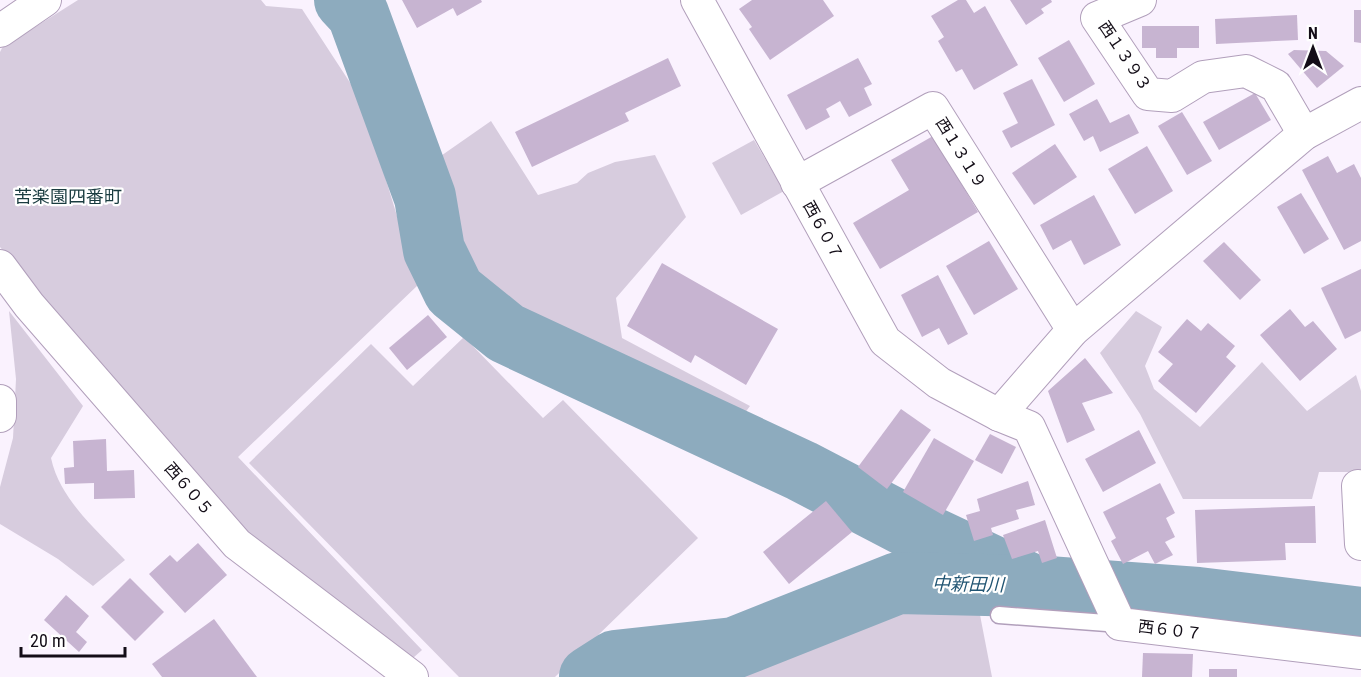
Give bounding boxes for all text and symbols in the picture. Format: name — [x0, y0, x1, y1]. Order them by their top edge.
street label: 西１３９３ — [1095, 18, 1155, 94]
north arrow — [1283, 18, 1343, 78]
text: N — [1308, 24, 1318, 43]
street label: 西１３１９ — [932, 114, 990, 192]
district label: 苦楽園四番町 — [14, 186, 122, 207]
street label: 西６０７ — [799, 197, 847, 263]
street label: 西６０５ — [161, 459, 217, 519]
water label: 中新田川 — [932, 573, 1006, 595]
street label: 西６０７ — [1137, 617, 1203, 643]
scale bar — [21, 620, 124, 658]
text: 20 m — [30, 630, 65, 651]

